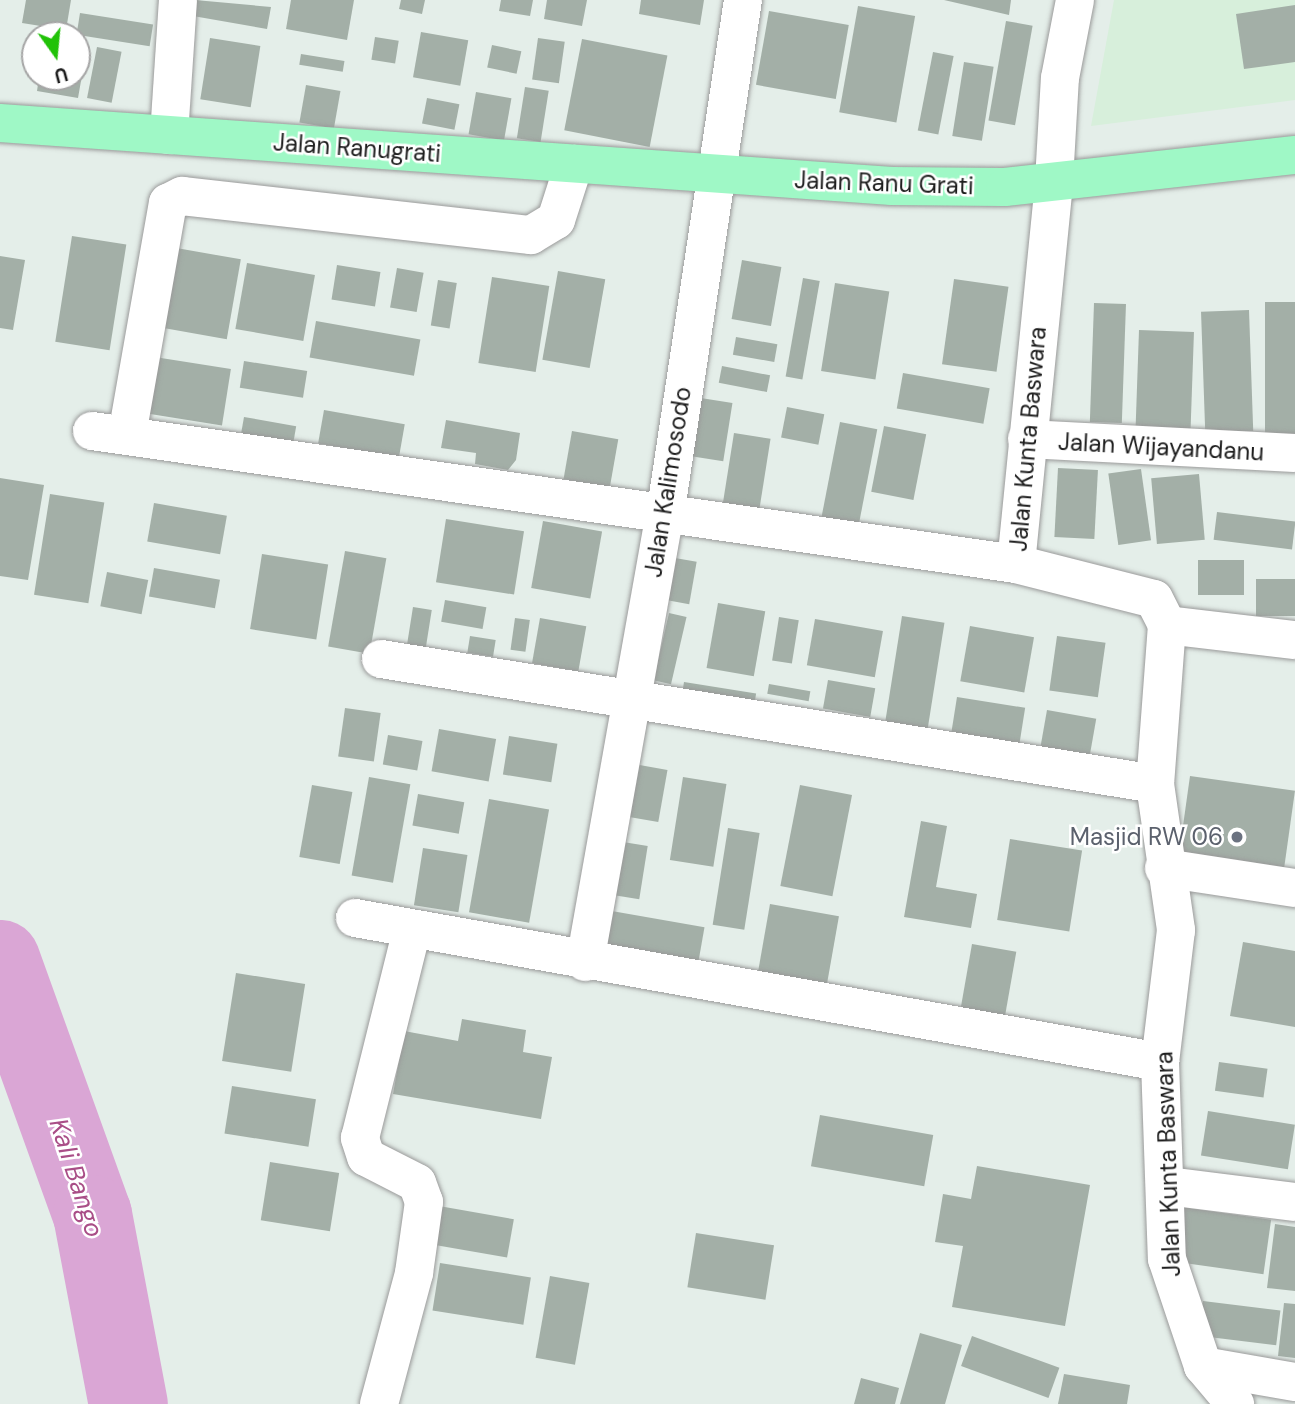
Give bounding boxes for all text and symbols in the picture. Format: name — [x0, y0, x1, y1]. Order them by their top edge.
north arrow — [21, 21, 91, 91]
text: U — [52, 61, 71, 89]
street label: Jalan Ranugrati — [272, 128, 442, 168]
street label: Jalan Ranu Grati — [794, 165, 974, 201]
street label: Jalan Kunta Baswara — [1004, 325, 1052, 553]
street label: Jalan Kalimosodo — [639, 385, 697, 579]
street label: Jalan Wijayandanu — [1057, 427, 1265, 467]
place label: Masjid RW 06 — [1070, 823, 1223, 851]
marker: Masjid RW 06 — [1229, 829, 1245, 845]
street label: Jalan Kunta Baswara — [1150, 1051, 1186, 1277]
water label: Kali Bango — [42, 1115, 110, 1241]

